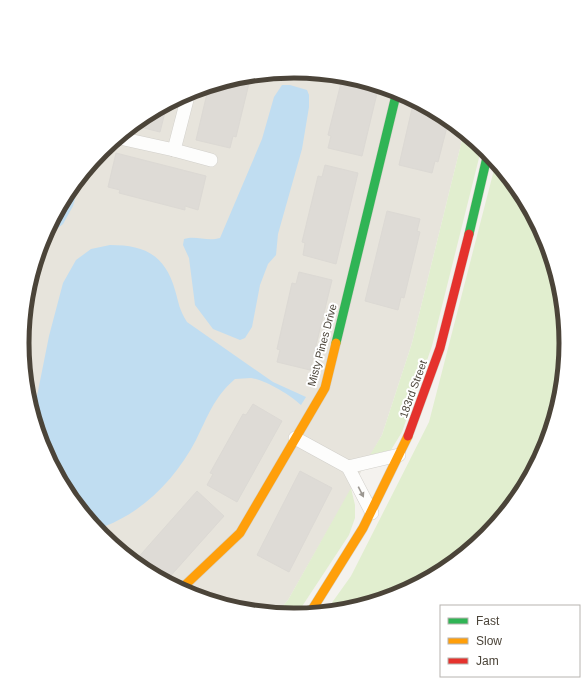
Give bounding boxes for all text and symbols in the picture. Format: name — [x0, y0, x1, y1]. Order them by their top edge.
street label: Misty Pines Drive — [305, 302, 339, 388]
street label: 183rd Street — [397, 359, 429, 419]
one-way arrow — [358, 486, 364, 498]
legend — [440, 605, 580, 677]
text: Fast — [476, 614, 500, 628]
text: Slow — [476, 634, 502, 648]
text: Jam — [476, 654, 499, 668]

